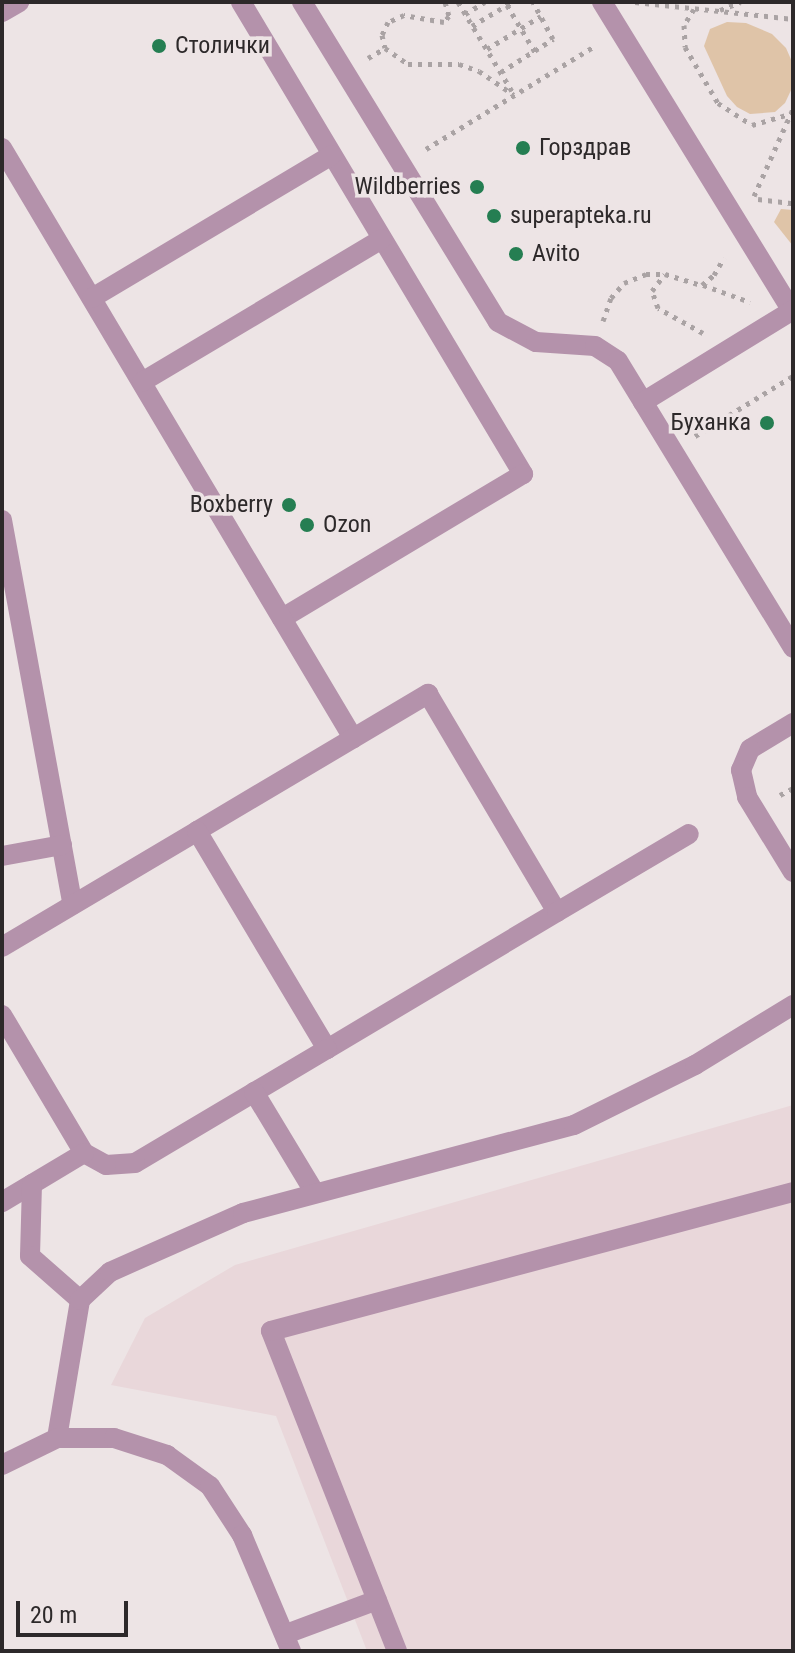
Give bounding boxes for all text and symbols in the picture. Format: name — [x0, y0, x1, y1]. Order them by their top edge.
place label: Столички — [175, 32, 270, 60]
marker: Столички — [150, 37, 168, 55]
place label: Горздрав — [539, 134, 631, 162]
marker: Горздрав — [514, 139, 532, 157]
place label: Wildberries — [354, 173, 461, 201]
marker: Wildberries — [468, 178, 486, 196]
place label: superapteka.ru — [510, 202, 652, 230]
marker: superapteka.ru — [485, 207, 503, 225]
place label: Avito — [532, 240, 580, 268]
marker: Avito — [507, 245, 525, 263]
place label: Буханка — [671, 409, 751, 437]
marker: Буханка — [758, 414, 776, 432]
place label: Boxberry — [190, 491, 273, 519]
marker: Boxberry — [280, 496, 298, 514]
place label: Ozon — [323, 511, 371, 539]
marker: Ozon — [298, 516, 316, 534]
scale bar — [20, 1585, 132, 1635]
text: 20 m — [30, 1601, 77, 1629]

